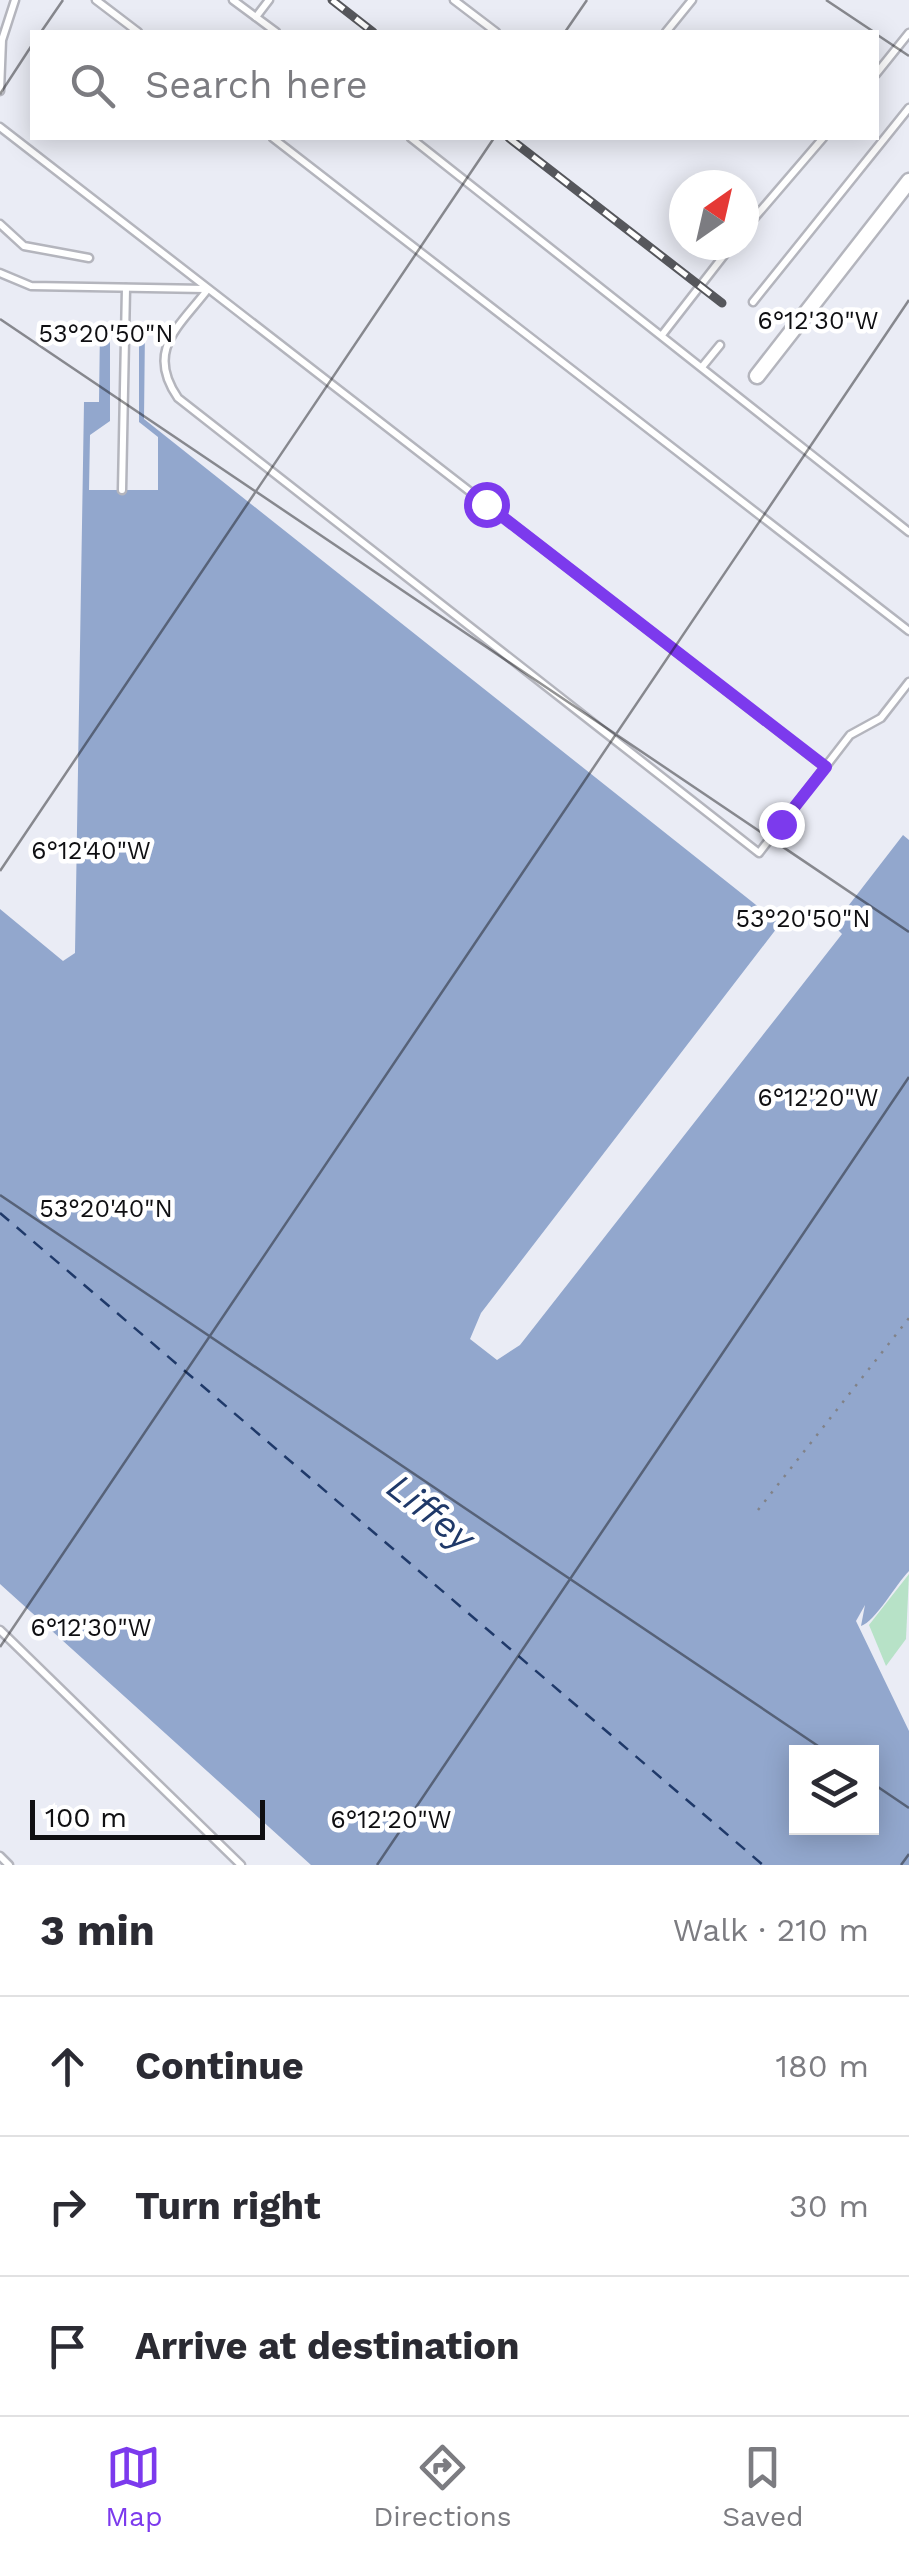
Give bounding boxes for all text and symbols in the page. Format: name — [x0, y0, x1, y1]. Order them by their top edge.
search box — [30, 30, 879, 140]
icon: search — [65, 58, 120, 113]
text: Search here — [145, 63, 368, 107]
north arrow — [669, 170, 759, 260]
text: 6°12'30"W — [757, 306, 879, 335]
text: 53°20'50"N — [38, 319, 174, 348]
route start — [464, 482, 510, 528]
route end — [759, 802, 805, 848]
text: 6°12'40"W — [31, 836, 151, 865]
text: 53°20'50"N — [735, 904, 871, 933]
text: 6°12'20"W — [757, 1083, 879, 1112]
text: 53°20'40"N — [39, 1194, 173, 1223]
water label: Liffey — [379, 1464, 486, 1561]
text: 6°12'30"W — [30, 1613, 152, 1642]
map controls — [789, 1745, 879, 1835]
button: layers — [789, 1745, 879, 1835]
scale bar — [30, 1795, 265, 1840]
text: 100 m — [45, 1801, 127, 1834]
text: 6°12'20"W — [330, 1805, 452, 1834]
text: 3 min — [40, 1906, 155, 1955]
text: Walk · 210 m — [673, 1911, 869, 1949]
icon: ahead — [40, 2039, 95, 2094]
text: Continue — [135, 2044, 304, 2088]
text: 180 m — [775, 2047, 869, 2085]
icon: right — [40, 2179, 95, 2234]
text: Turn right — [135, 2184, 321, 2228]
text: 30 m — [789, 2187, 869, 2225]
icon: arrive — [40, 2319, 95, 2374]
text: Arrive at destination — [135, 2324, 520, 2368]
tab: Map — [105, 2440, 163, 2533]
tab: Directions — [373, 2440, 512, 2533]
tab: Saved — [722, 2440, 804, 2533]

